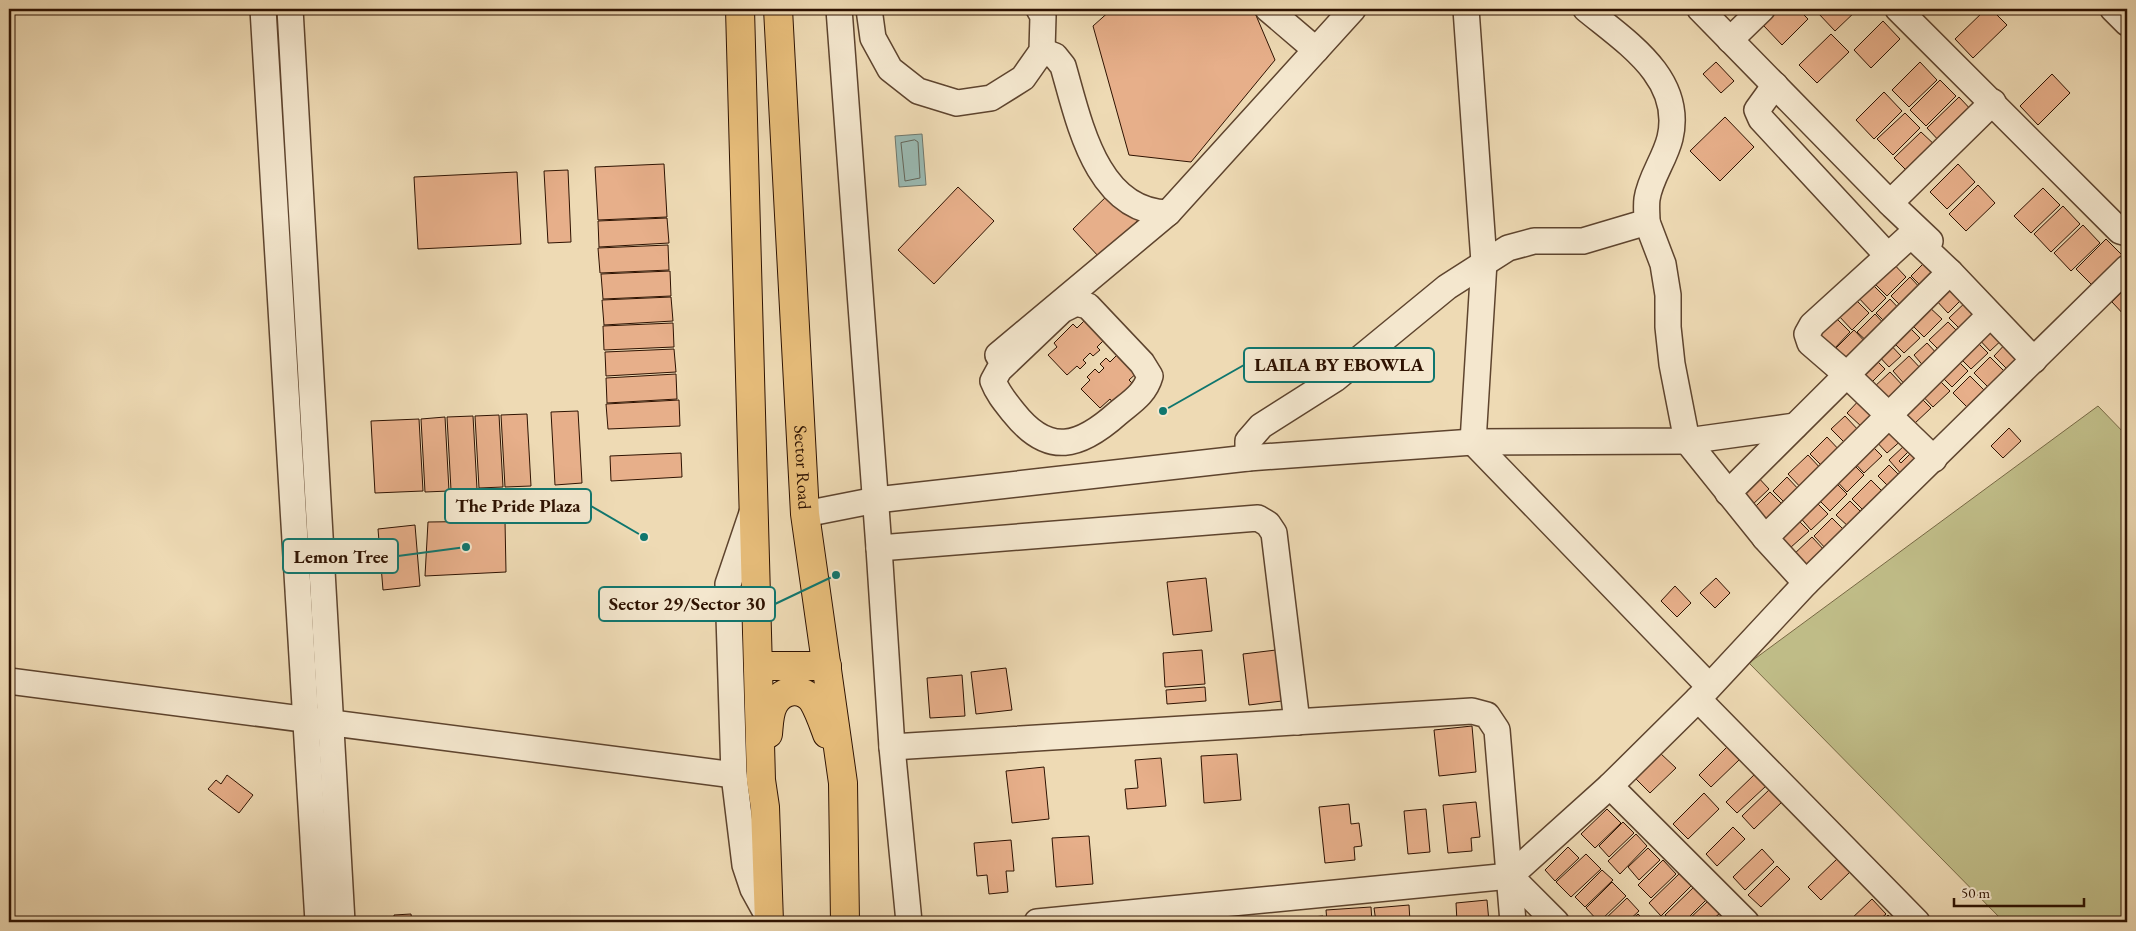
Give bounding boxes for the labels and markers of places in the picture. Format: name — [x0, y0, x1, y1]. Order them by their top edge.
callout: LAILA BY EBOWLA — [1244, 348, 1434, 382]
callout: The Pride Plaza — [445, 489, 591, 523]
callout: Lemon Tree — [283, 539, 398, 573]
callout: Sector 29/Sector 30 — [599, 587, 775, 621]

